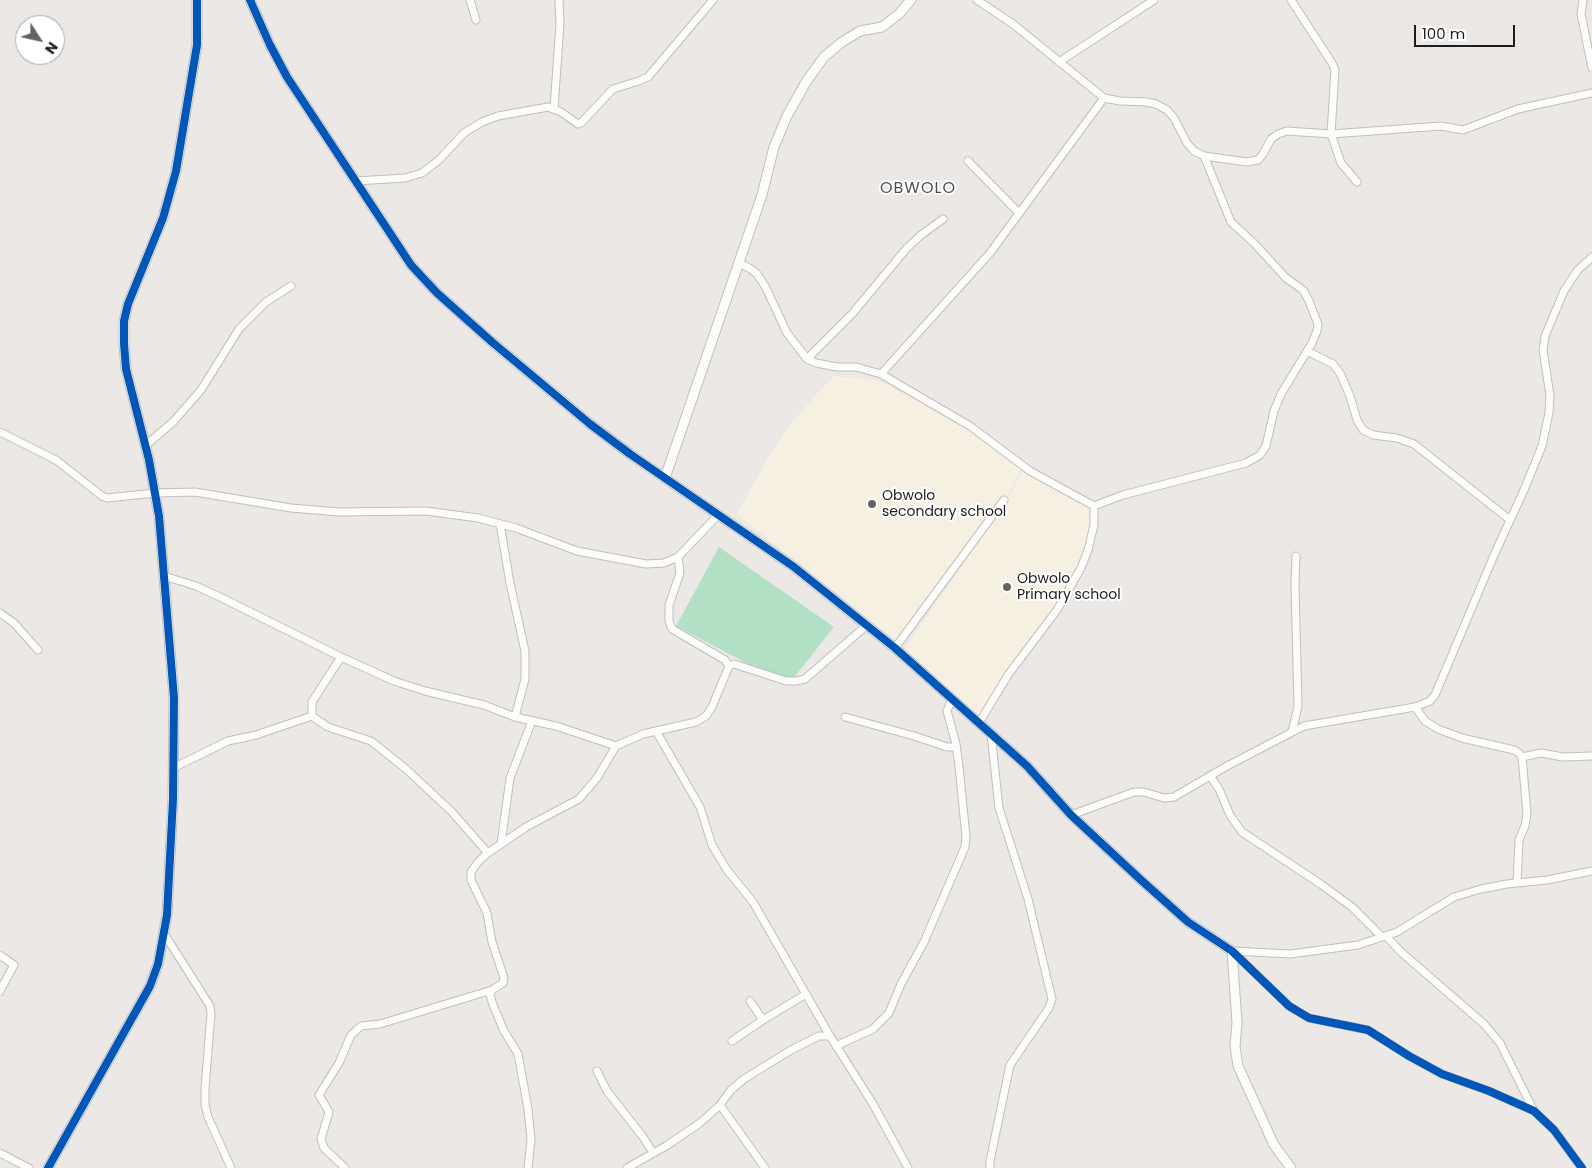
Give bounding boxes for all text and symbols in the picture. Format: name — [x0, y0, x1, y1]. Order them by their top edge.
north arrow — [15, 15, 65, 65]
scale bar — [1417, 15, 1518, 47]
text: 100 m — [1422, 23, 1465, 44]
text: N — [40, 38, 63, 58]
district label: OBWOLO — [879, 179, 957, 199]
place label: Obwolo secondary school — [882, 488, 1006, 520]
marker: Obwolo secondary school — [866, 498, 878, 510]
place label: Obwolo Primary school — [1017, 571, 1121, 604]
marker: Obwolo Primary school — [1001, 581, 1013, 593]

